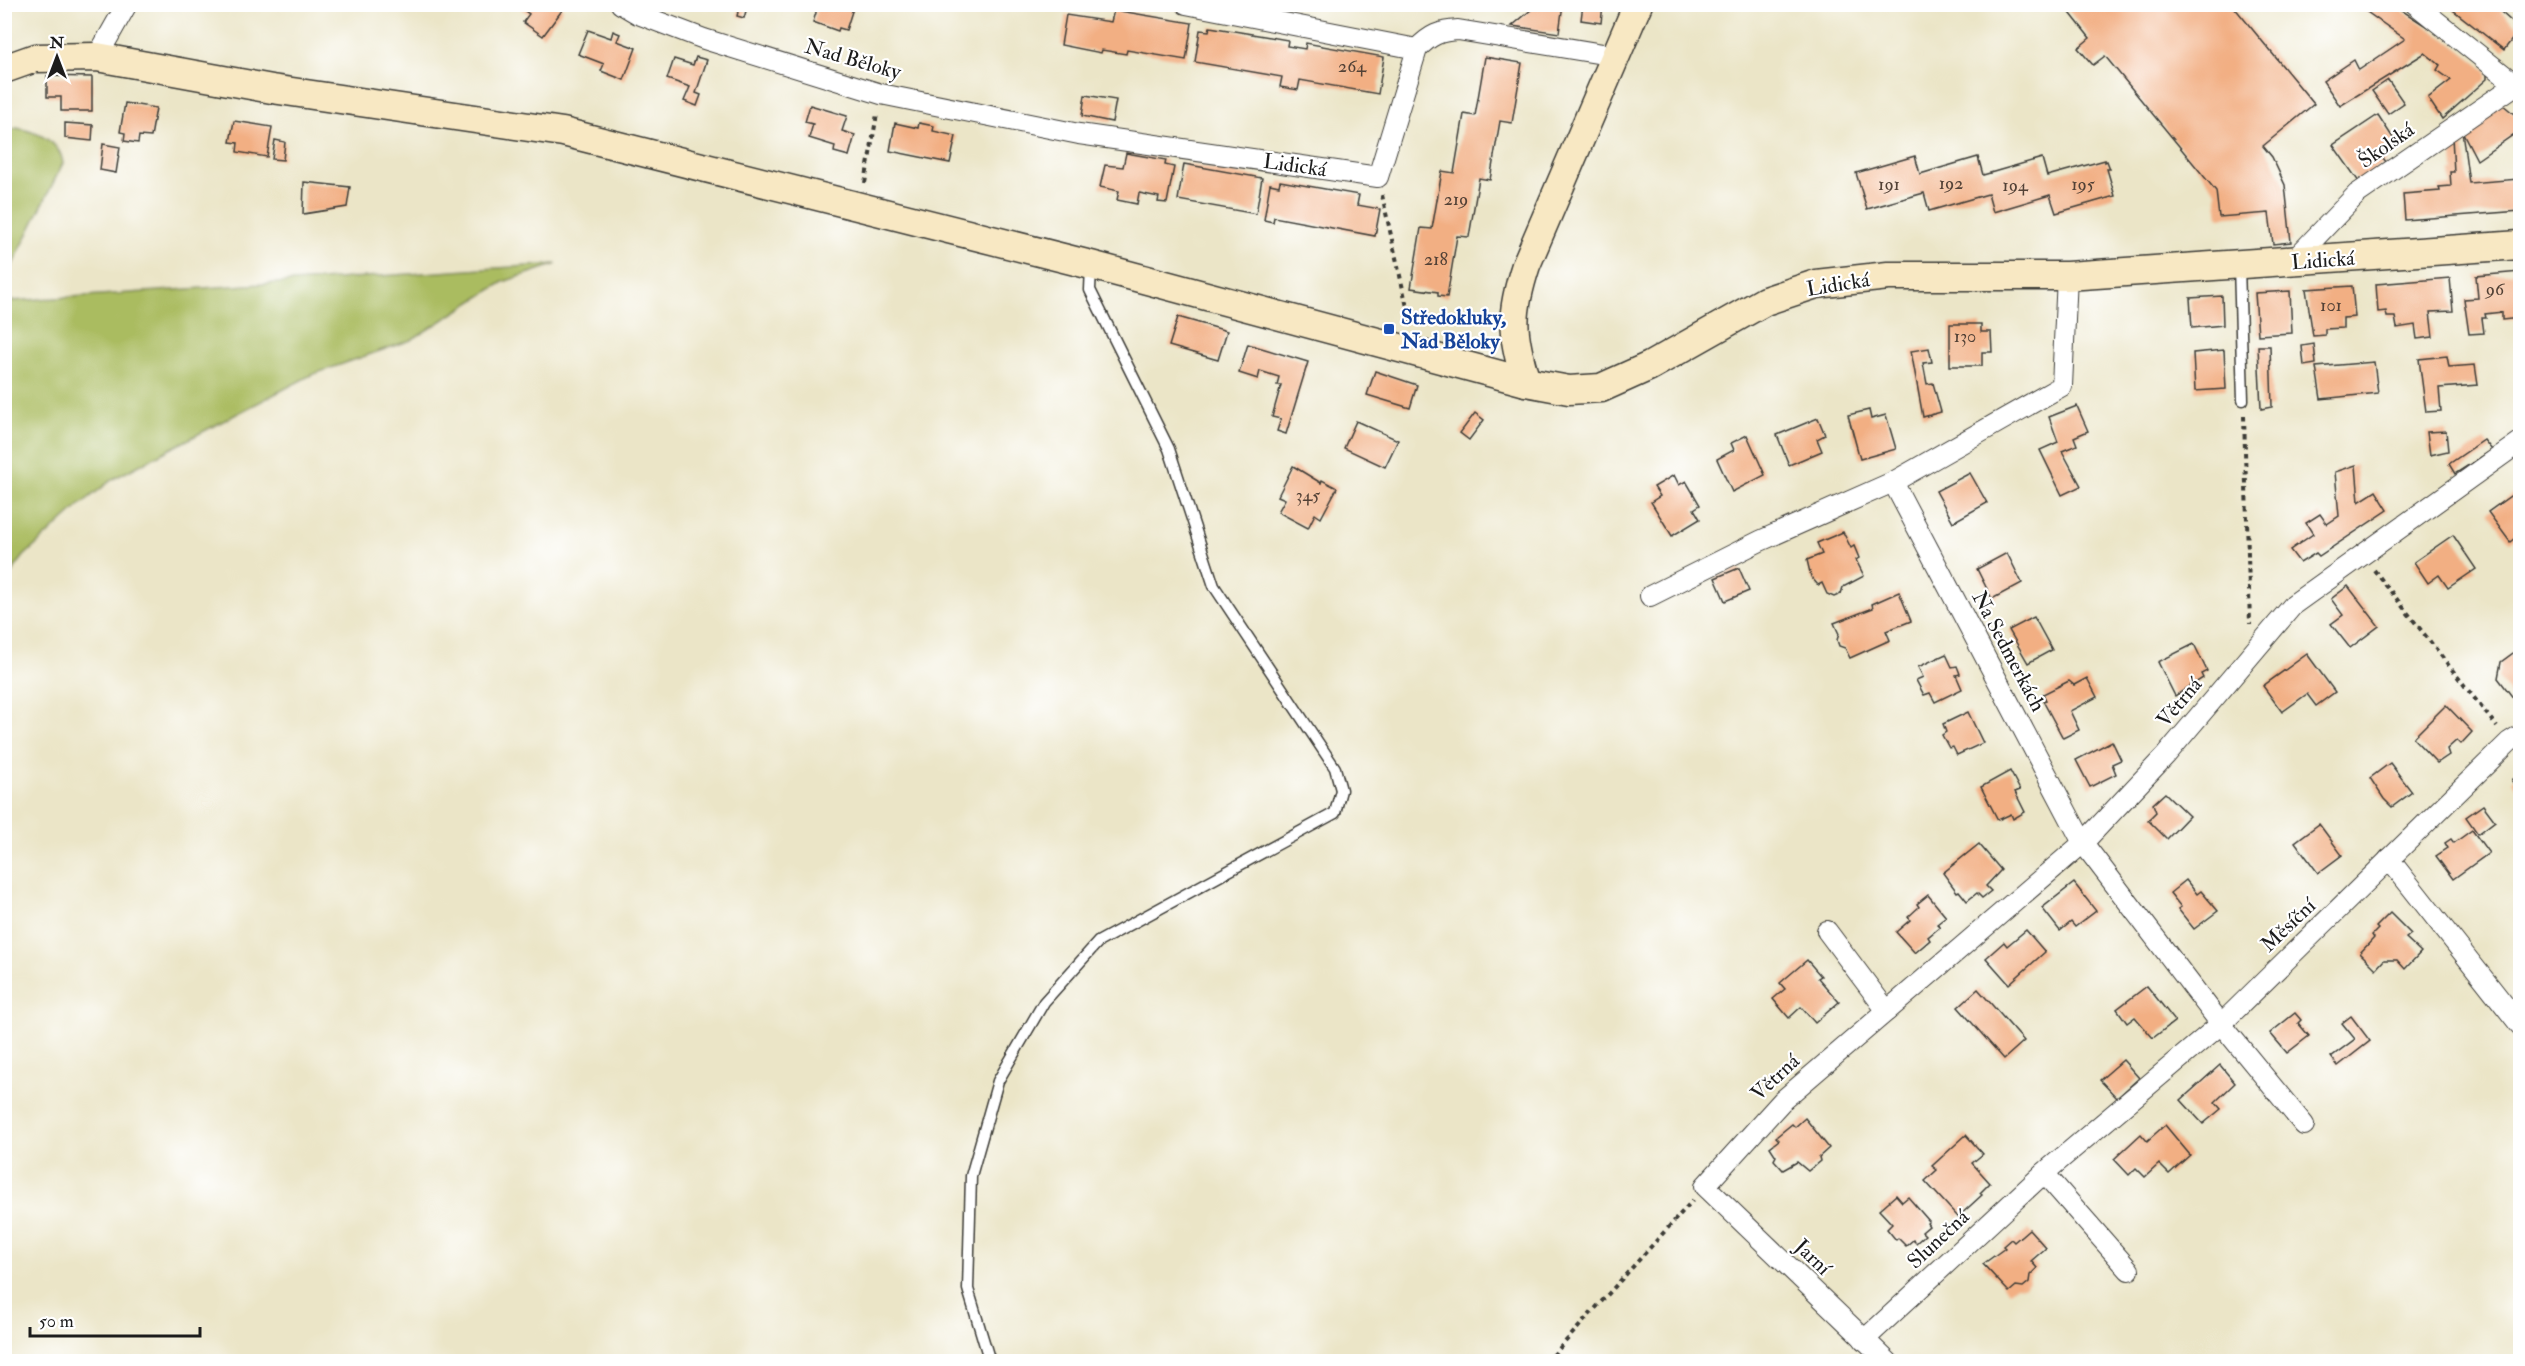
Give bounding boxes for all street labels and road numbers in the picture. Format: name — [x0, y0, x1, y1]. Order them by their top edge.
street label: Nad Běloky — [802, 33, 905, 86]
street label: Školská — [2353, 116, 2420, 174]
street label: Lidická — [1262, 148, 1329, 183]
street label: Lidická — [2290, 245, 2356, 276]
street label: Lidická — [1805, 266, 1872, 303]
street label: Na Sedmerkách — [1965, 586, 2052, 716]
street label: Větrná — [2151, 671, 2208, 733]
street label: Měsíční — [2255, 892, 2323, 958]
street label: Větrná — [1745, 1048, 1806, 1107]
street label: Slunečná — [1902, 1204, 1975, 1275]
street label: Jarní — [1788, 1233, 1838, 1282]

